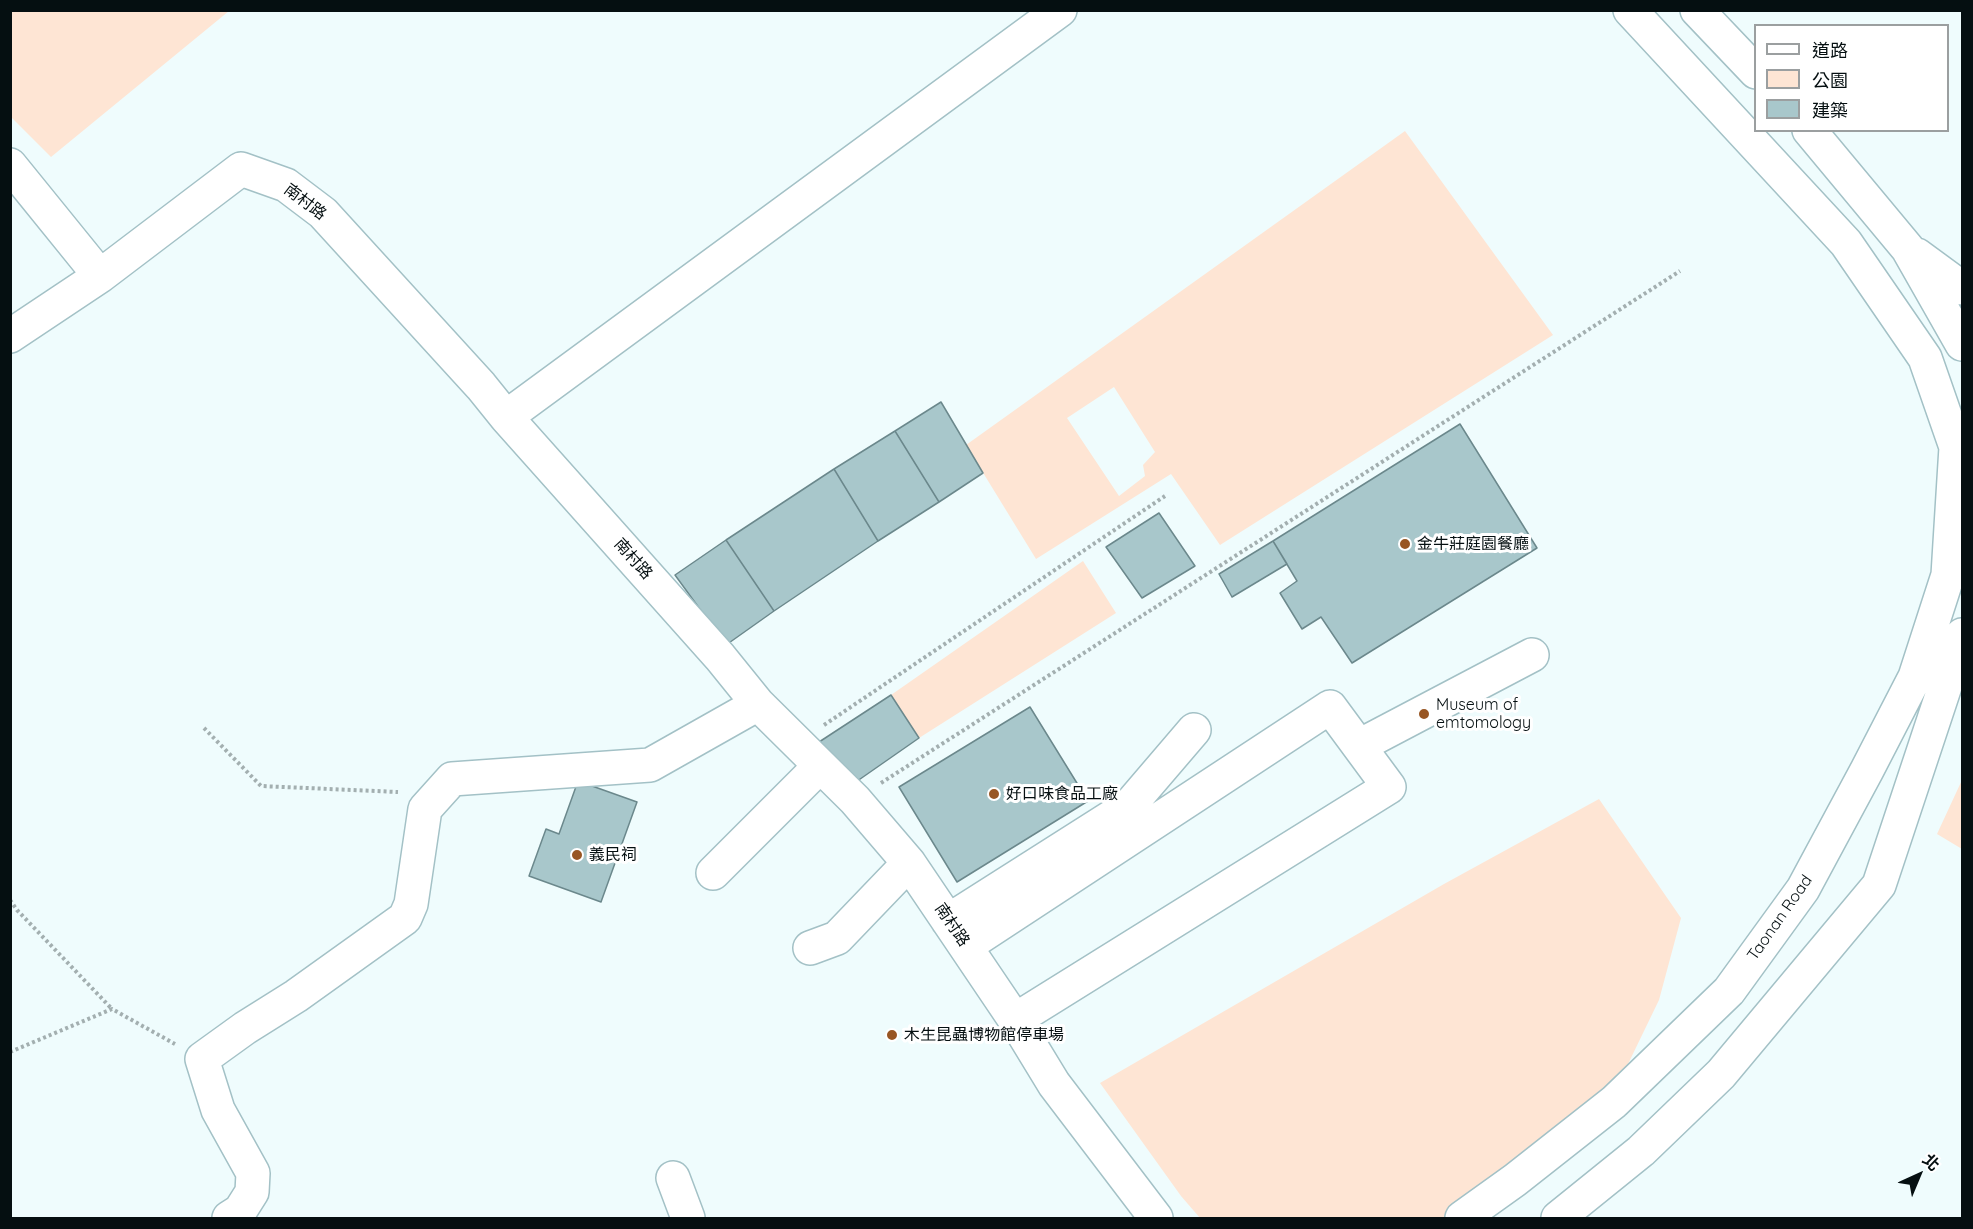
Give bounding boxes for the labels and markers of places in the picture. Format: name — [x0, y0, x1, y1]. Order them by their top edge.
place label: 金牛莊庭園餐廳 — [1417, 534, 1529, 554]
marker: 金牛莊庭園餐廳 — [1398, 537, 1412, 551]
place label: Museum of emtomology — [1436, 695, 1531, 733]
marker: Museum of emtomology — [1417, 707, 1431, 721]
place label: 好口味食品工廠 — [1006, 784, 1118, 804]
marker: 好口味食品工廠 — [987, 787, 1001, 801]
place label: 義民祠 — [589, 845, 637, 865]
marker: 義民祠 — [570, 848, 584, 862]
place label: 木生昆蟲博物館停車場 — [904, 1025, 1064, 1045]
marker: 木生昆蟲博物館停車場 — [885, 1028, 899, 1042]

